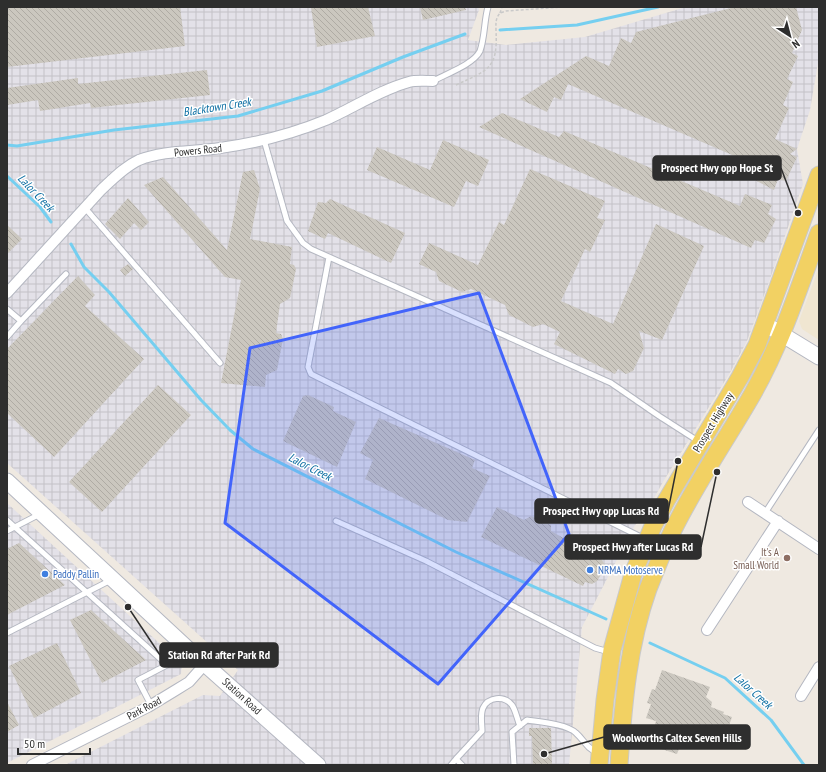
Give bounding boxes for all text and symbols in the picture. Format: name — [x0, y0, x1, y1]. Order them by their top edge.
north arrow — [770, 16, 810, 56]
text: N — [789, 37, 802, 52]
water label: Blacktown Creek — [182, 94, 253, 119]
street label: Powers Road — [173, 141, 223, 159]
callout: Prospect Hwy opp Hope St — [653, 156, 781, 180]
text: Prospect Hwy opp Hope St — [661, 160, 774, 175]
water label: Lalor Creek — [15, 171, 59, 216]
street label: Prospect Highway — [690, 389, 737, 455]
water label: Lalor Creek — [286, 449, 336, 484]
callout: Prospect Hwy opp Lucas Rd — [535, 499, 668, 523]
text: Prospect Hwy opp Lucas Rd — [543, 503, 659, 518]
callout: Prospect Hwy after Lucas Rd — [565, 535, 701, 559]
text: Prospect Hwy after Lucas Rd — [573, 539, 693, 554]
place label: It's A Small World — [733, 545, 780, 572]
marker: It's A Small World — [782, 553, 792, 563]
place label: NRMA Motoserve — [598, 563, 663, 577]
marker: NRMA Motoserve — [585, 565, 595, 575]
place label: Paddy Pallin — [53, 567, 99, 581]
marker: Paddy Pallin — [40, 569, 50, 579]
callout: Station Rd after Park Rd — [160, 643, 278, 667]
text: Station Rd after Park Rd — [168, 647, 270, 662]
water label: Lalor Creek — [731, 669, 777, 713]
street label: Station Road — [219, 675, 265, 717]
street label: Park Road — [124, 693, 164, 723]
callout: Woolworths Caltex Seven Hills — [604, 725, 750, 749]
scale bar — [18, 730, 90, 756]
text: Woolworths Caltex Seven Hills — [611, 730, 742, 745]
text: 50 m — [24, 736, 45, 751]

